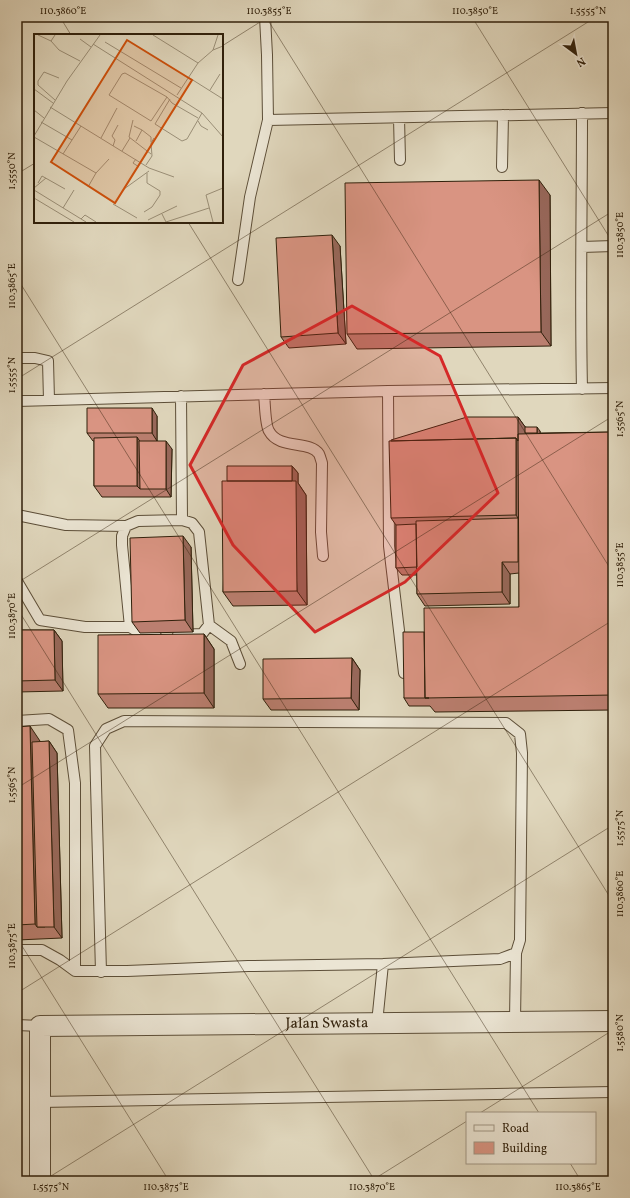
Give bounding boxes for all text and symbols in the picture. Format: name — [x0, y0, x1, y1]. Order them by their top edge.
text: 110.3860°E — [40, 4, 86, 18]
text: 110.3855°E — [246, 4, 292, 18]
text: 110.3850°E — [452, 4, 498, 18]
text: 1.5555°N — [570, 4, 607, 18]
inset map — [34, 34, 223, 223]
north arrow — [556, 34, 596, 74]
text: N — [573, 53, 588, 70]
text: 1.5550°N — [5, 152, 19, 190]
text: 110.3850°E — [613, 212, 627, 258]
text: 110.3865°E — [5, 263, 19, 309]
text: 1.5555°N — [5, 356, 19, 393]
text: 1.5565°N — [613, 400, 627, 437]
text: 110.3855°E — [613, 542, 627, 588]
text: 110.3870°E — [5, 593, 19, 639]
text: 1.5565°N — [5, 766, 19, 803]
text: 1.5575°N — [613, 809, 627, 846]
text: 110.3860°E — [613, 871, 627, 917]
text: 110.3875°E — [5, 923, 19, 969]
street label: Jalan Swasta — [285, 1013, 369, 1034]
text: 1.5580°N — [613, 1014, 627, 1052]
legend — [466, 1112, 596, 1164]
text: Road — [502, 1121, 529, 1137]
text: Building — [502, 1141, 547, 1157]
text: 1.5575°N — [33, 1180, 70, 1194]
text: 110.3875°E — [143, 1180, 189, 1194]
text: 110.3870°E — [349, 1180, 395, 1194]
text: 110.3865°E — [555, 1180, 601, 1194]

